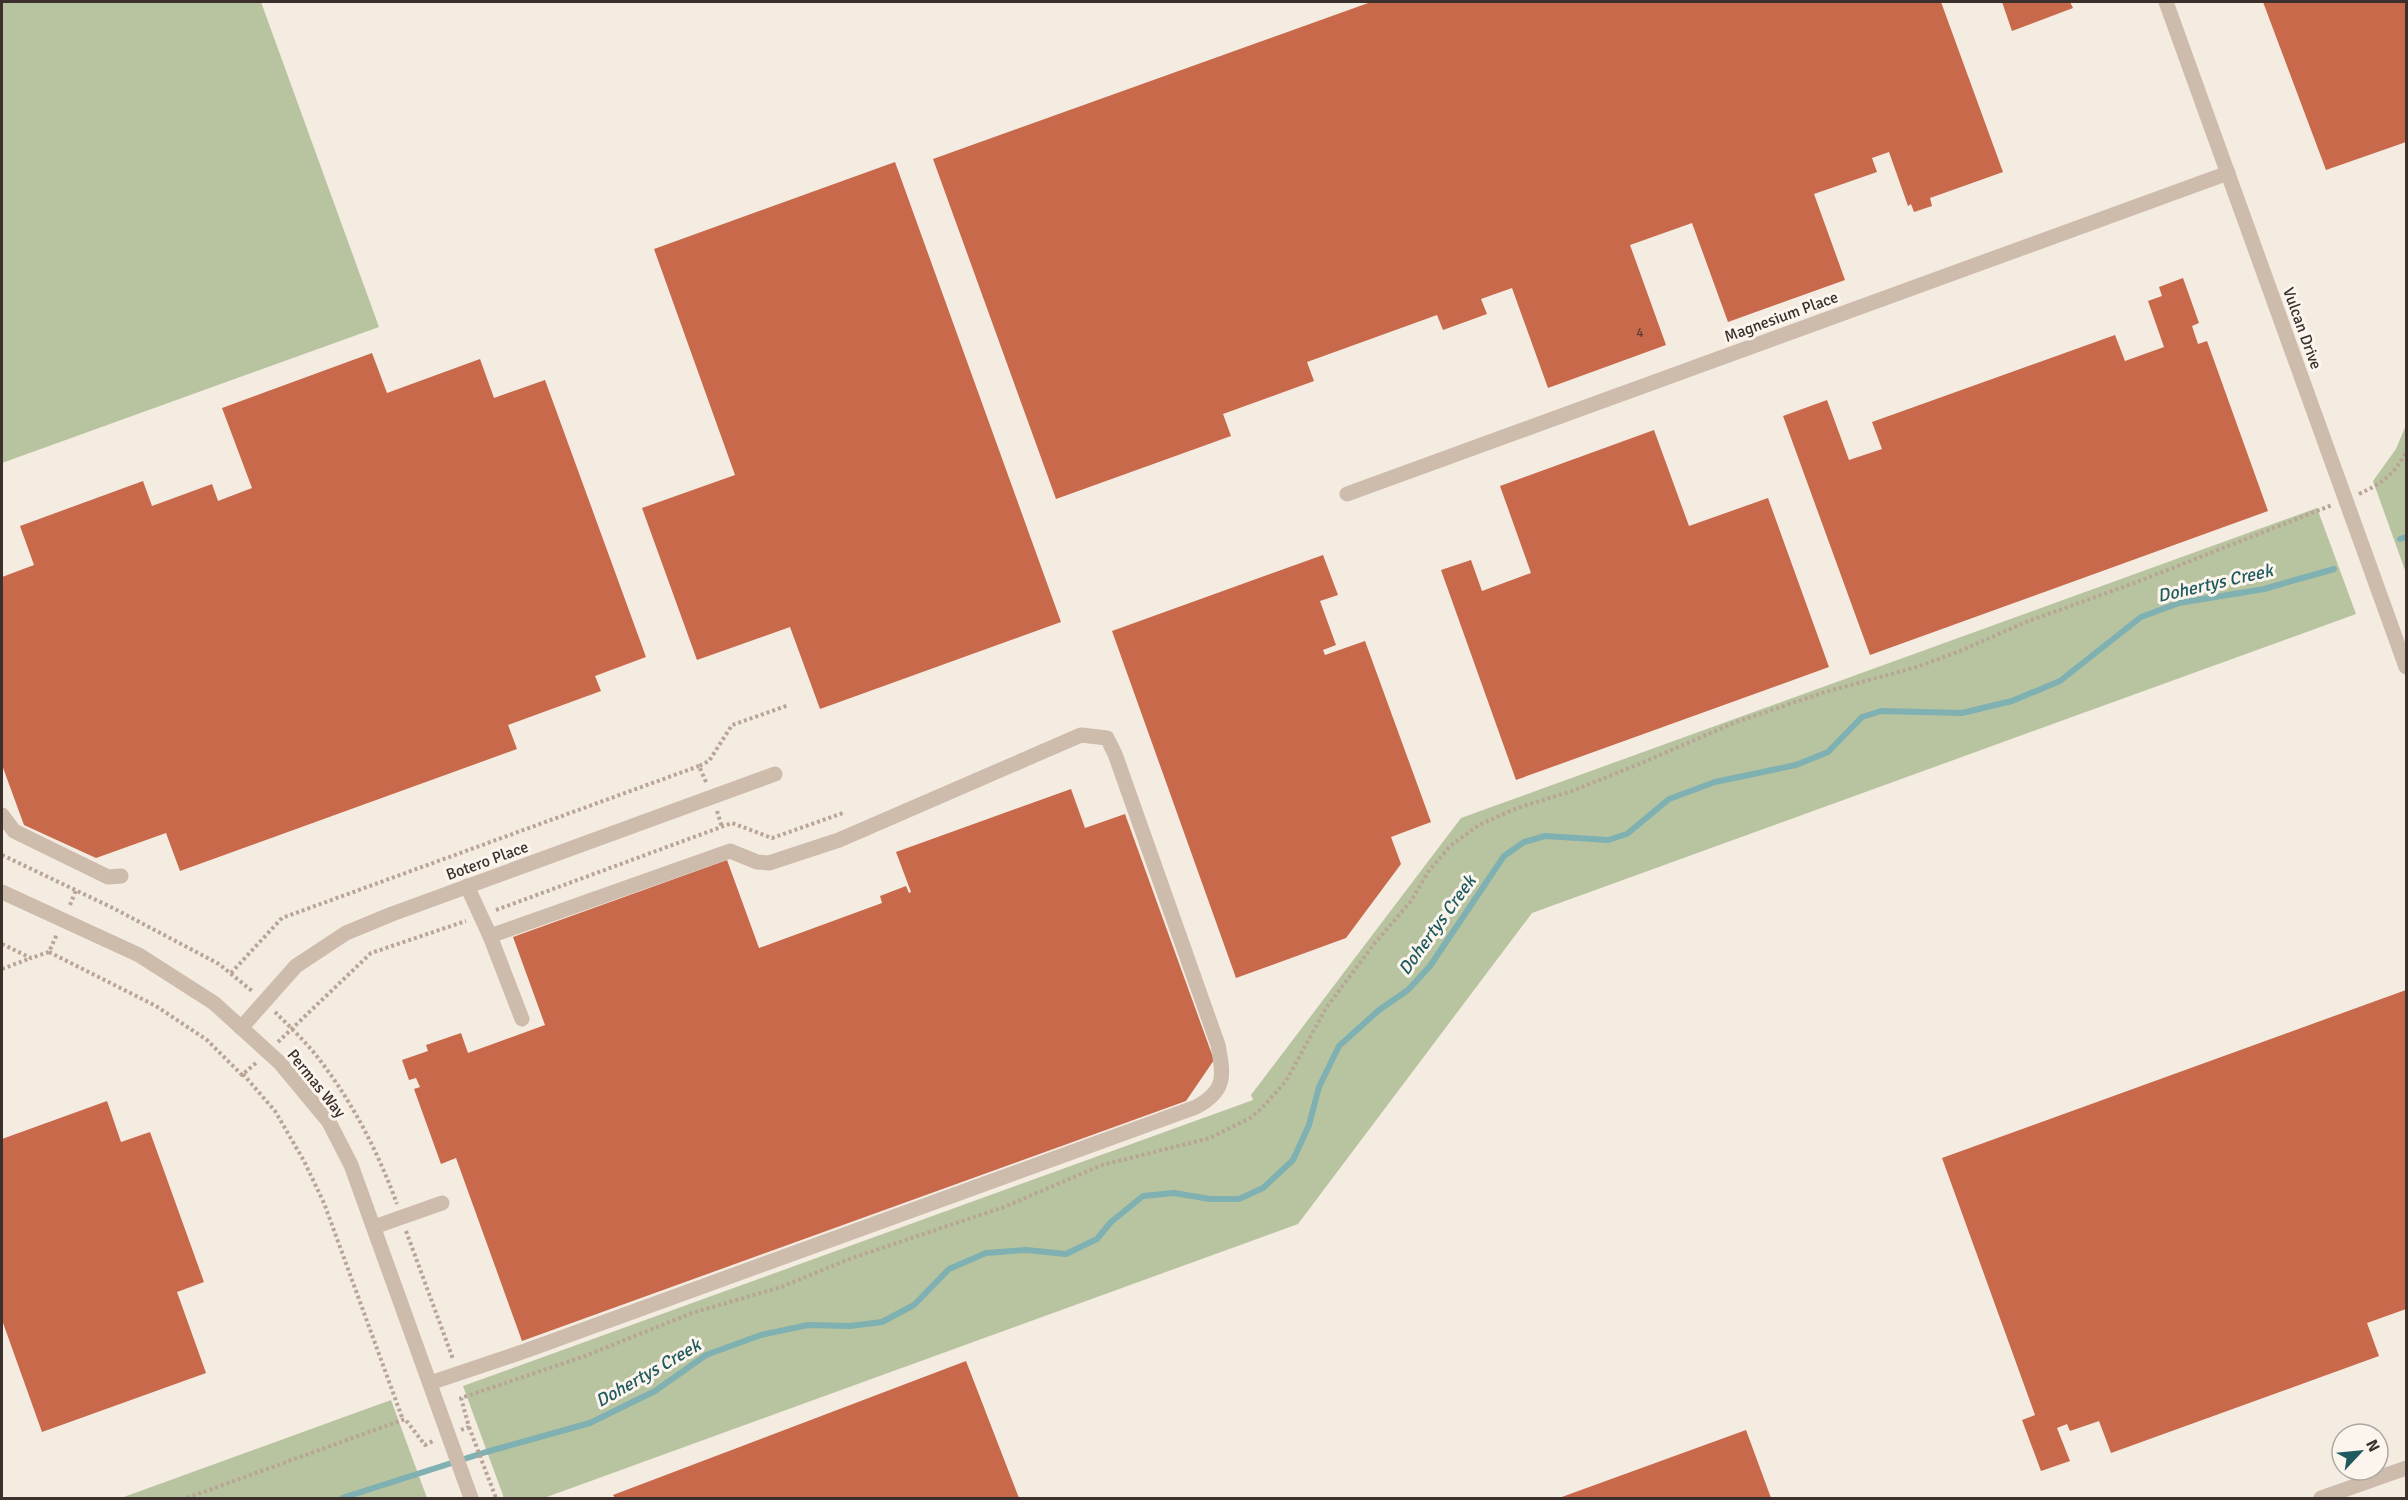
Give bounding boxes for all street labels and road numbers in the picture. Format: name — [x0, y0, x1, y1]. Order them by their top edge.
street label: Vulcan Drive — [2278, 285, 2326, 372]
street label: Magnesium Place — [1722, 287, 1841, 347]
street label: Botero Place — [443, 837, 531, 885]
street label: Permas Way — [283, 1045, 350, 1122]

